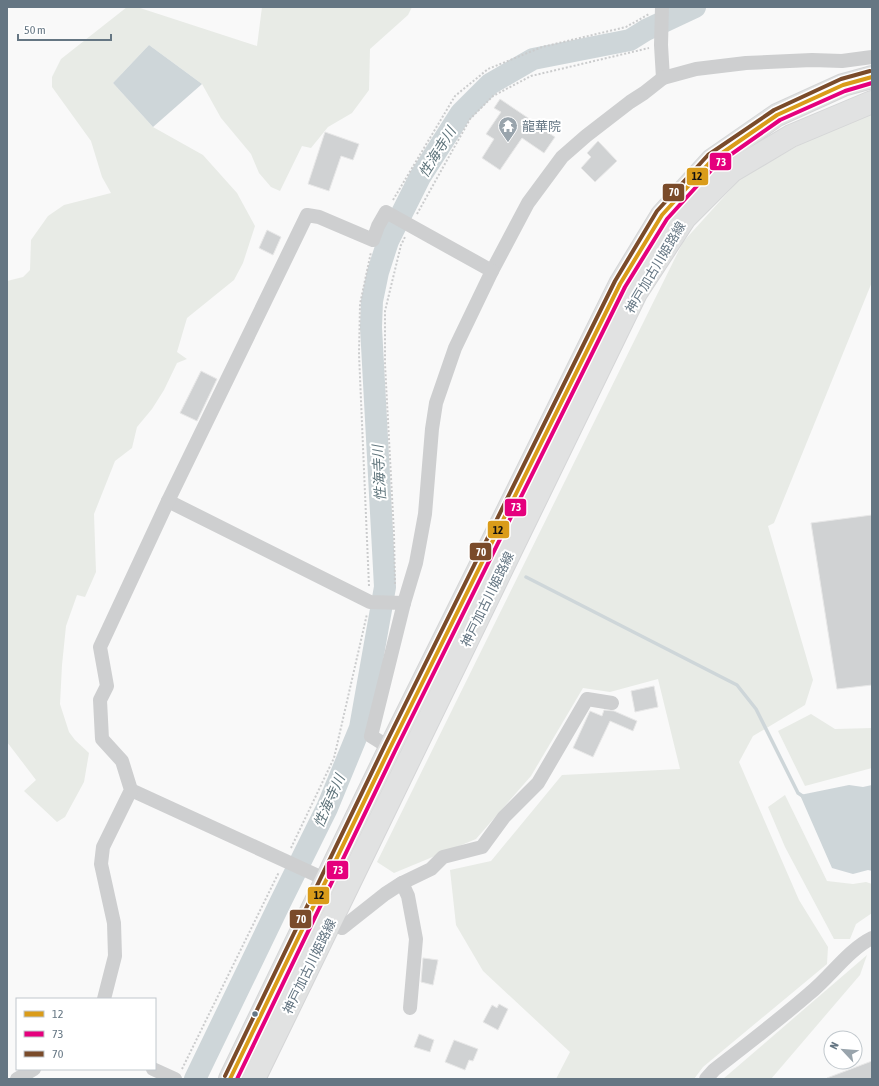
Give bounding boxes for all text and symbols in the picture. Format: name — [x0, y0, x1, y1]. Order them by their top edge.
scale bar — [18, 16, 111, 42]
text: 50 m — [24, 23, 46, 37]
temple icon: 龍華院 — [497, 115, 519, 143]
place label: 龍華院 — [522, 119, 561, 134]
water label: 性海寺川 — [415, 122, 460, 180]
line badge: 73 — [709, 152, 732, 171]
text: 73 — [716, 156, 726, 168]
line badge: 12 — [686, 167, 709, 186]
text: 12 — [692, 170, 702, 182]
line badge: 70 — [662, 183, 685, 202]
text: 70 — [669, 186, 679, 198]
street label: 神戸加古川姫路線 — [622, 219, 689, 316]
water label: 性海寺川 — [369, 443, 388, 501]
line badge: 73 — [504, 498, 527, 517]
text: 73 — [511, 501, 521, 513]
line badge: 12 — [487, 520, 510, 539]
text: 12 — [493, 524, 503, 536]
line badge: 70 — [469, 542, 492, 561]
text: 70 — [476, 546, 486, 558]
street label: 神戸加古川姫路線 — [458, 549, 517, 649]
water label: 性海寺川 — [310, 770, 349, 830]
line badge: 73 — [326, 860, 349, 880]
text: 73 — [333, 864, 343, 876]
line badge: 12 — [307, 886, 330, 905]
text: 12 — [314, 889, 324, 901]
line badge: 70 — [289, 909, 312, 929]
text: 70 — [296, 913, 306, 925]
street label: 神戸加古川姫路線 — [280, 916, 339, 1016]
legend — [16, 998, 156, 1070]
text: 12 — [52, 1007, 63, 1021]
unlabelled marker — [250, 1009, 260, 1019]
text: 73 — [52, 1027, 63, 1041]
north arrow — [823, 1030, 863, 1070]
text: N — [827, 1040, 841, 1051]
text: 70 — [52, 1047, 64, 1061]

